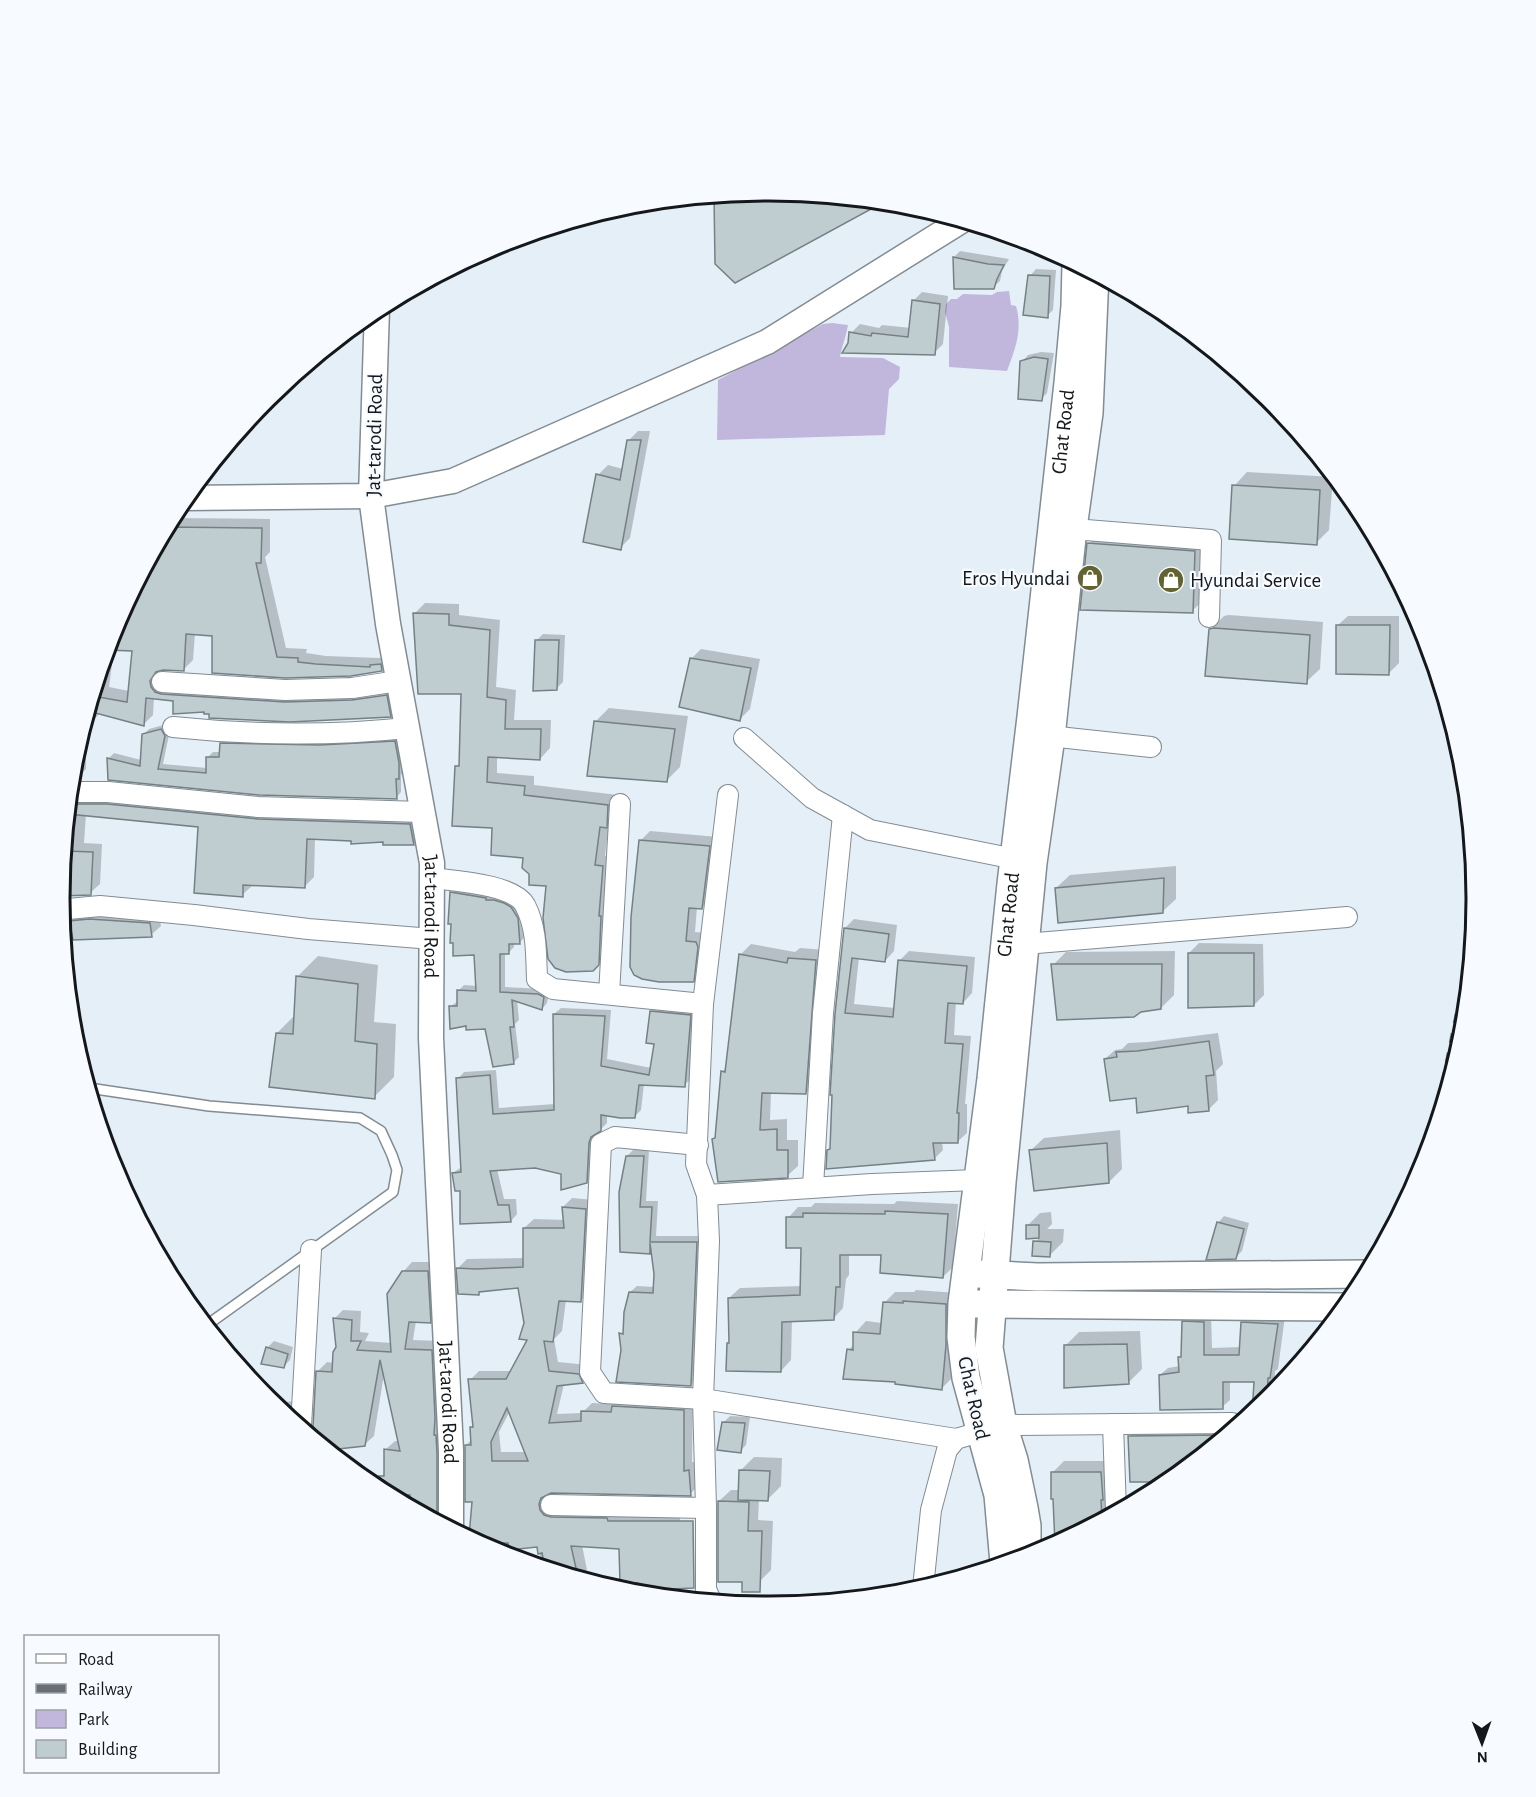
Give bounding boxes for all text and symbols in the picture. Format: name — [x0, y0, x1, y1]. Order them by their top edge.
street label: Jat-tarodi Road — [363, 373, 386, 497]
street label: Ghat Road — [1048, 388, 1078, 475]
shop icon: Eros Hyundai — [1075, 563, 1105, 593]
shop icon: Hyundai Service — [1156, 565, 1186, 595]
place label: Eros Hyundai — [962, 568, 1070, 589]
place label: Hyundai Service — [1190, 570, 1321, 591]
street label: Jat-tarodi Road — [420, 853, 442, 979]
street label: Ghat Road — [994, 871, 1023, 958]
street label: Jat-tarodi Road — [435, 1340, 461, 1464]
street label: Ghat Road — [954, 1354, 993, 1442]
legend — [24, 1635, 219, 1773]
text: Road — [78, 1651, 114, 1669]
text: Railway — [78, 1681, 133, 1699]
text: Park — [78, 1711, 110, 1729]
north arrow — [1452, 1713, 1512, 1773]
text: Building — [78, 1741, 138, 1759]
text: N — [1477, 1749, 1488, 1765]

